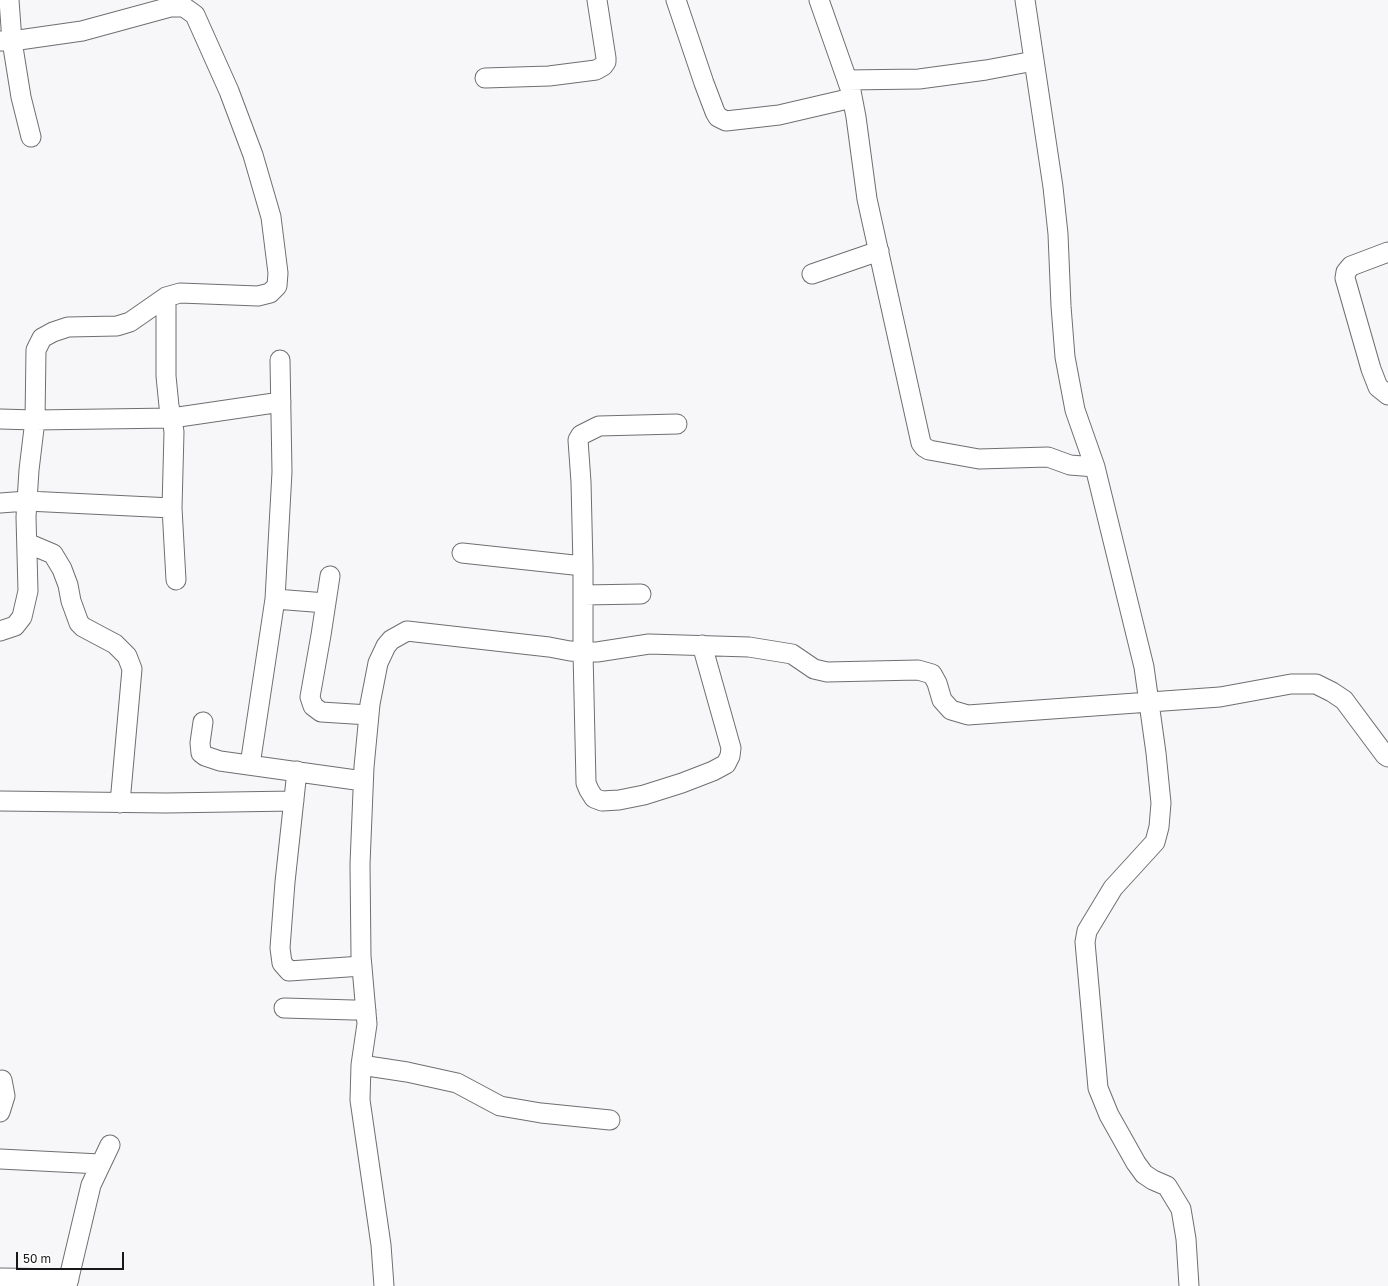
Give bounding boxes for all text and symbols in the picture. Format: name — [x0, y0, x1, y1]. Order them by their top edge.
scale bar — [18, 1244, 126, 1270]
text: 50 m — [23, 1251, 51, 1266]

